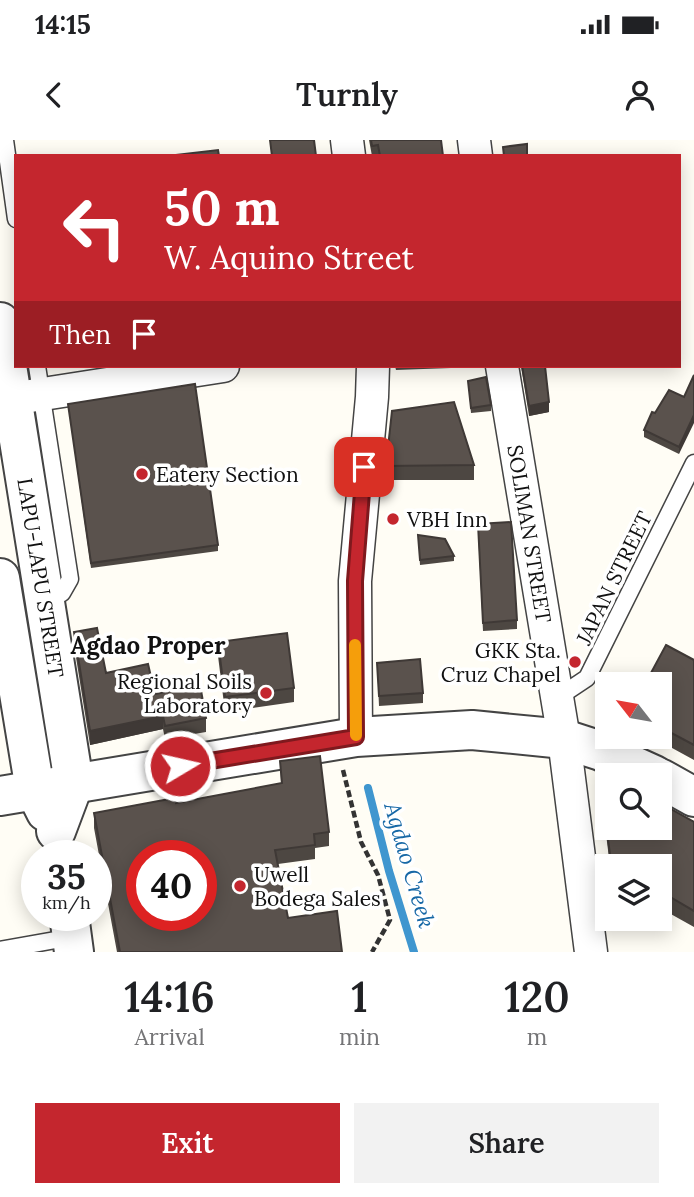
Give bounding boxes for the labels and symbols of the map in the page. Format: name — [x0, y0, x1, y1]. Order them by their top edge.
pin — [334, 437, 394, 497]
street label: SOLIMAN STREET — [502, 443, 558, 625]
place label: Eatery Section — [156, 461, 299, 488]
marker: Eatery Section — [134, 466, 150, 482]
street label: LAPU-LAPU STREET — [12, 476, 70, 679]
place label: VBH Inn — [406, 506, 488, 533]
street label: JAPAN STREET — [570, 507, 658, 650]
marker: VBH Inn — [385, 511, 401, 527]
district label: Agdao Proper — [71, 630, 226, 661]
place label: GKK Sta. Cruz Chapel — [441, 637, 561, 688]
marker: GKK Sta. Cruz Chapel — [567, 654, 583, 670]
place label: Regional Soils Laboratory — [117, 668, 252, 719]
north arrow — [595, 672, 672, 749]
marker: Regional Soils Laboratory — [258, 685, 274, 701]
position arrow — [143, 729, 217, 803]
water label: Agdao Creek — [378, 798, 442, 931]
speed limit sign: 40 — [126, 840, 217, 931]
place label: Uwell Bodega Sales — [254, 861, 381, 912]
marker: Uwell Bodega Sales — [232, 878, 248, 894]

